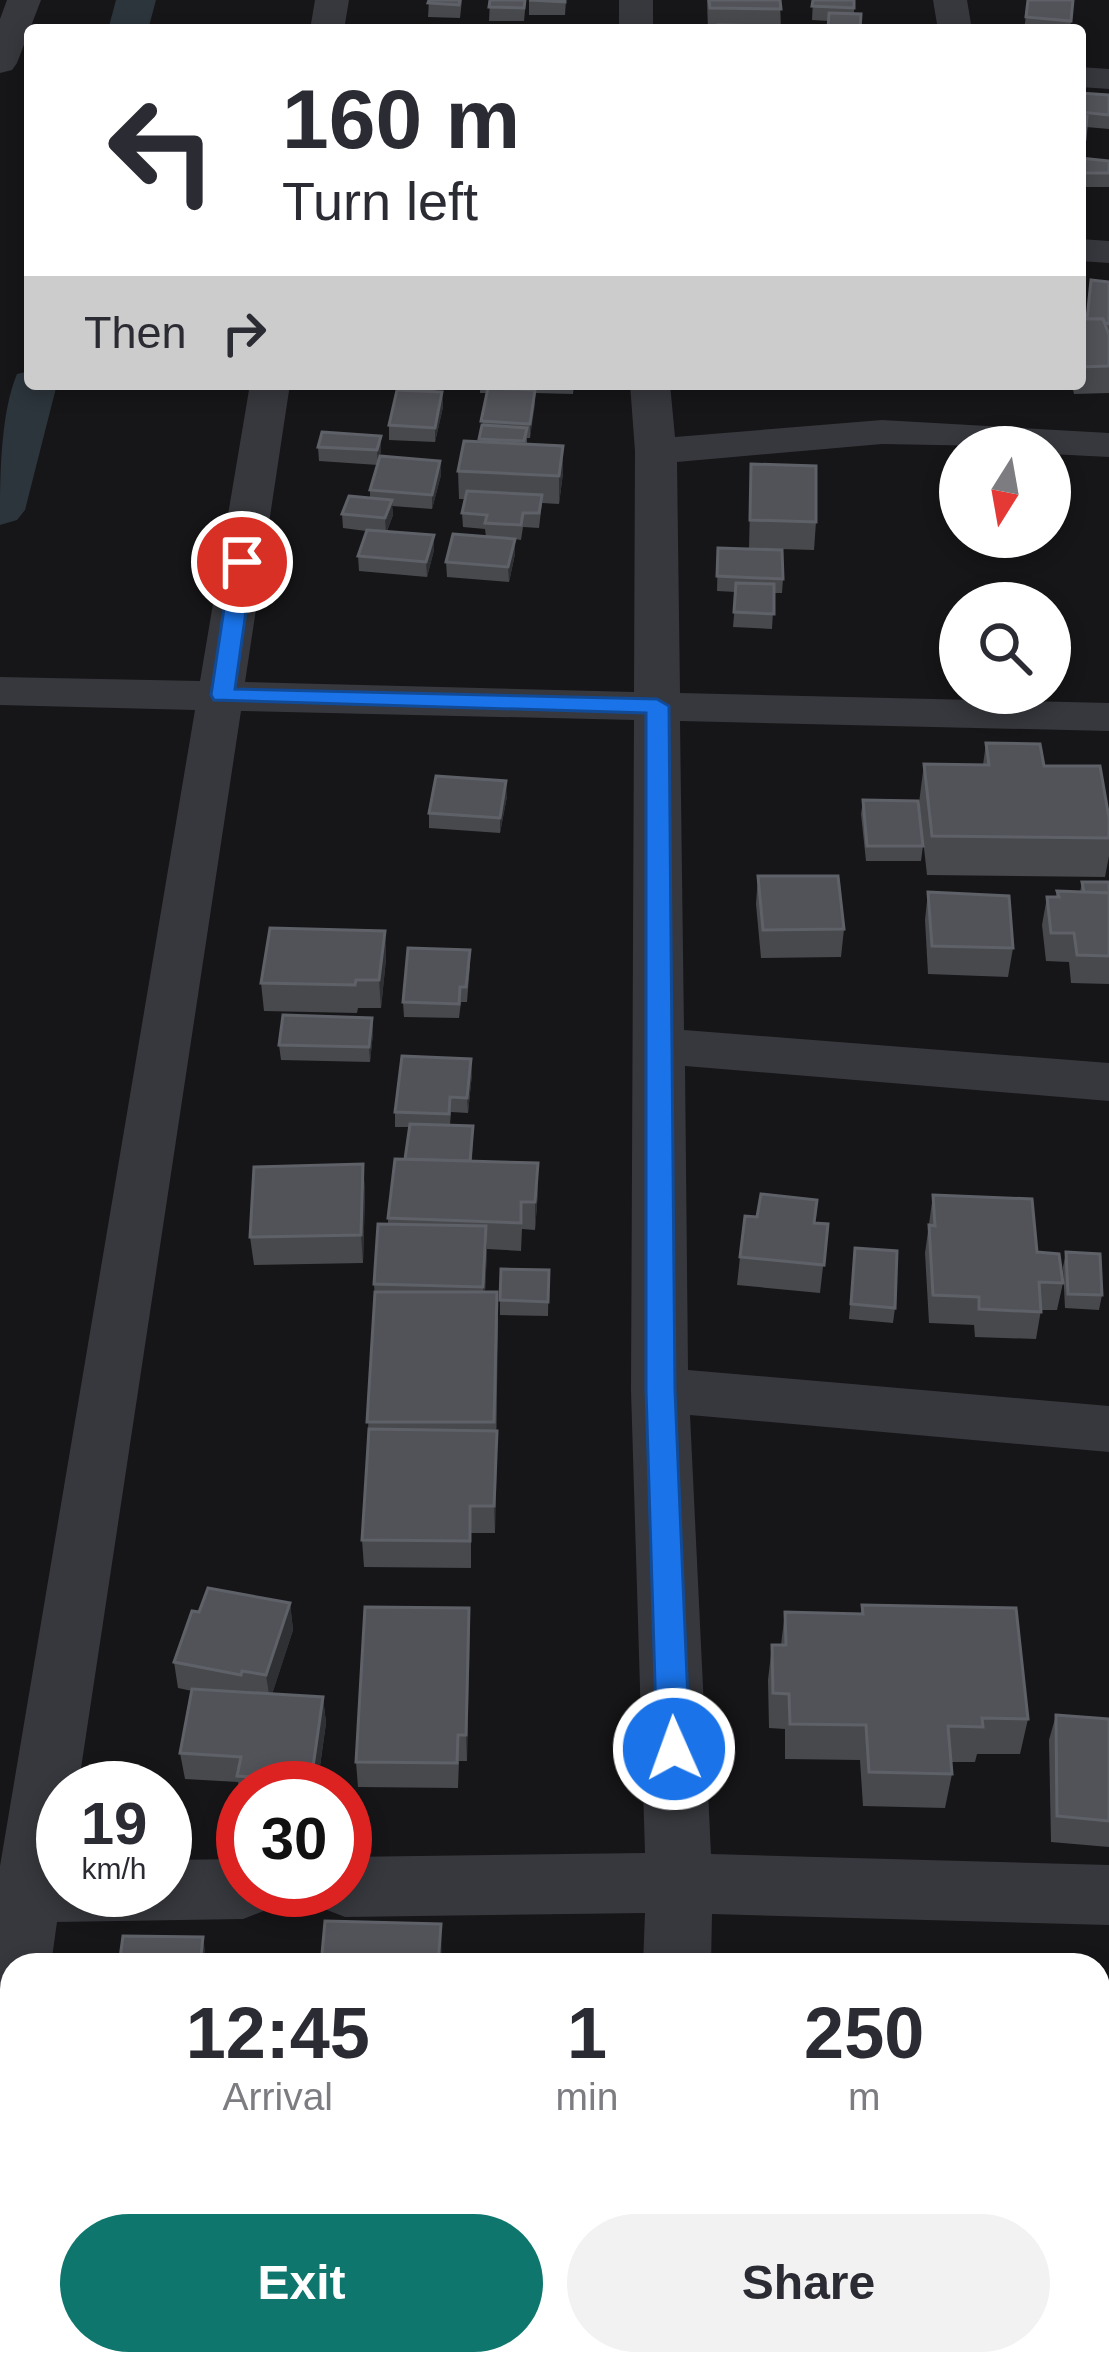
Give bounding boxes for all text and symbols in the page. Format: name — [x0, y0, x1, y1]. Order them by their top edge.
icon: left — [84, 72, 240, 228]
text: 160 m — [282, 72, 520, 166]
text: Turn left — [282, 171, 478, 231]
icon: right — [211, 300, 277, 366]
text: Then — [84, 307, 187, 358]
north arrow — [939, 426, 1071, 558]
map controls — [939, 426, 1071, 714]
pin — [191, 511, 293, 613]
icon: arrive — [209, 529, 275, 595]
button: search — [939, 582, 1071, 714]
position arrow — [611, 1686, 737, 1812]
speed limit sign: 30 — [216, 1761, 372, 1917]
text: 19 — [81, 1790, 147, 1857]
text: km/h — [81, 1852, 147, 1885]
text: 12:45 — [186, 1993, 370, 2073]
text: 1 — [567, 1993, 607, 2073]
text: 250 — [804, 1993, 924, 2073]
text: Arrival — [223, 2075, 333, 2118]
text: min — [556, 2075, 618, 2118]
text: m — [848, 2075, 880, 2118]
button: Exit — [60, 2214, 543, 2352]
button: Share — [567, 2214, 1050, 2352]

